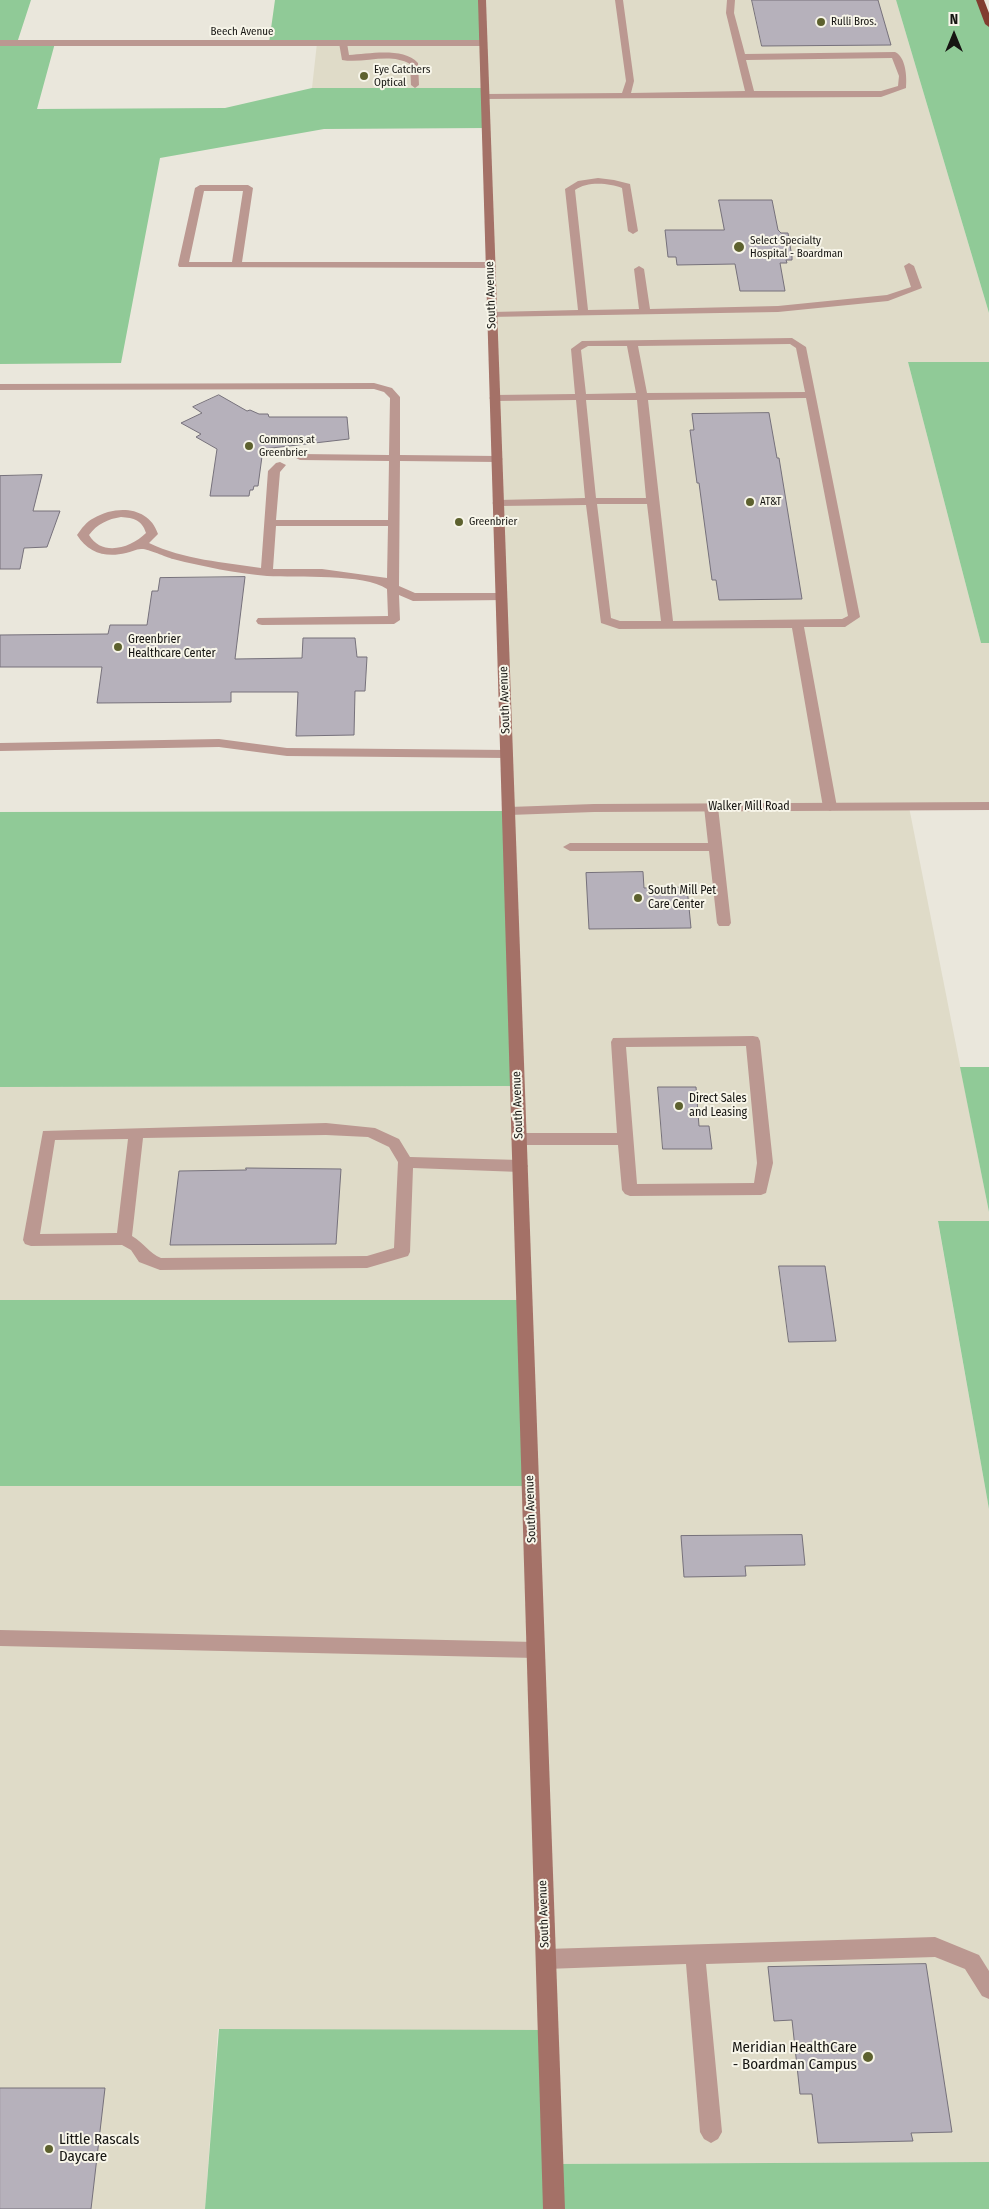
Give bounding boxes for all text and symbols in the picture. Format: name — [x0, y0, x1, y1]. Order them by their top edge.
north arrow — [929, 10, 979, 60]
text: N — [950, 11, 958, 28]
place label: Rulli Bros. — [831, 15, 876, 29]
marker: Rulli Bros. — [815, 16, 827, 28]
street label: Beech Avenue — [210, 25, 274, 39]
place label: Eye Catchers Optical — [374, 63, 430, 89]
marker: Eye Catchers Optical — [358, 70, 370, 82]
place label: Select Specialty Hospital - Boardman — [750, 234, 843, 260]
marker: Select Specialty Hospital - Boardman — [732, 240, 746, 254]
street label: South Avenue — [483, 261, 499, 329]
place label: Commons at Greenbrier — [259, 433, 315, 459]
marker: Commons at Greenbrier — [243, 440, 255, 452]
place label: AT&T — [760, 495, 781, 509]
marker: AT&T — [744, 496, 756, 508]
place label: Greenbrier — [469, 515, 517, 529]
marker: Greenbrier — [453, 516, 465, 528]
place label: Greenbrier Healthcare Center — [128, 633, 216, 661]
marker: Greenbrier Healthcare Center — [112, 641, 124, 653]
street label: South Avenue — [497, 666, 513, 734]
street label: Walker Mill Road — [708, 800, 790, 814]
place label: South Mill Pet Care Center — [648, 884, 716, 912]
marker: South Mill Pet Care Center — [632, 892, 644, 904]
street label: South Avenue — [510, 1071, 526, 1139]
place label: Direct Sales and Leasing — [689, 1092, 747, 1120]
marker: Direct Sales and Leasing — [673, 1100, 685, 1112]
street label: South Avenue — [523, 1475, 539, 1543]
street label: South Avenue — [536, 1880, 552, 1948]
place label: Meridian HealthCare - Boardman Campus — [732, 2039, 857, 2074]
marker: Meridian HealthCare - Boardman Campus — [861, 2050, 875, 2064]
place label: Little Rascals Daycare — [59, 2131, 139, 2166]
marker: Little Rascals Daycare — [43, 2143, 55, 2155]

